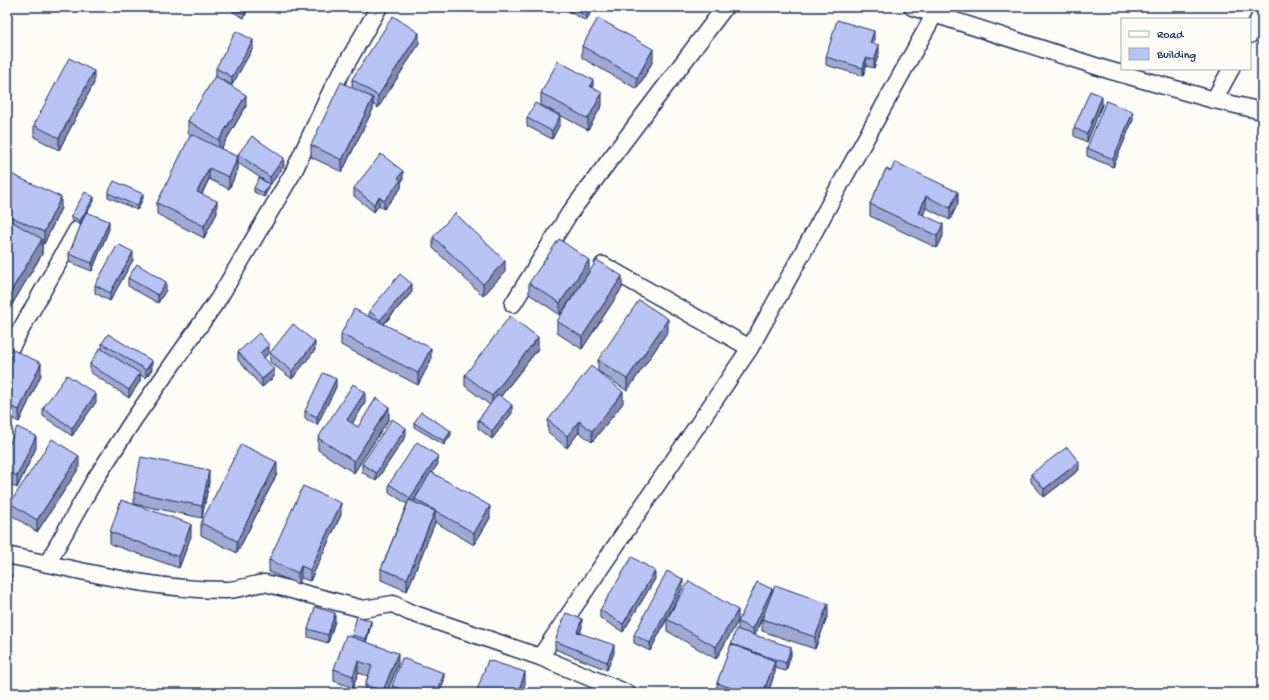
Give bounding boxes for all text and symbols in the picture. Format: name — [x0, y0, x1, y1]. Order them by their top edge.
legend — [1121, 18, 1251, 70]
text: Road — [1157, 29, 1184, 43]
text: Building — [1156, 49, 1196, 63]

